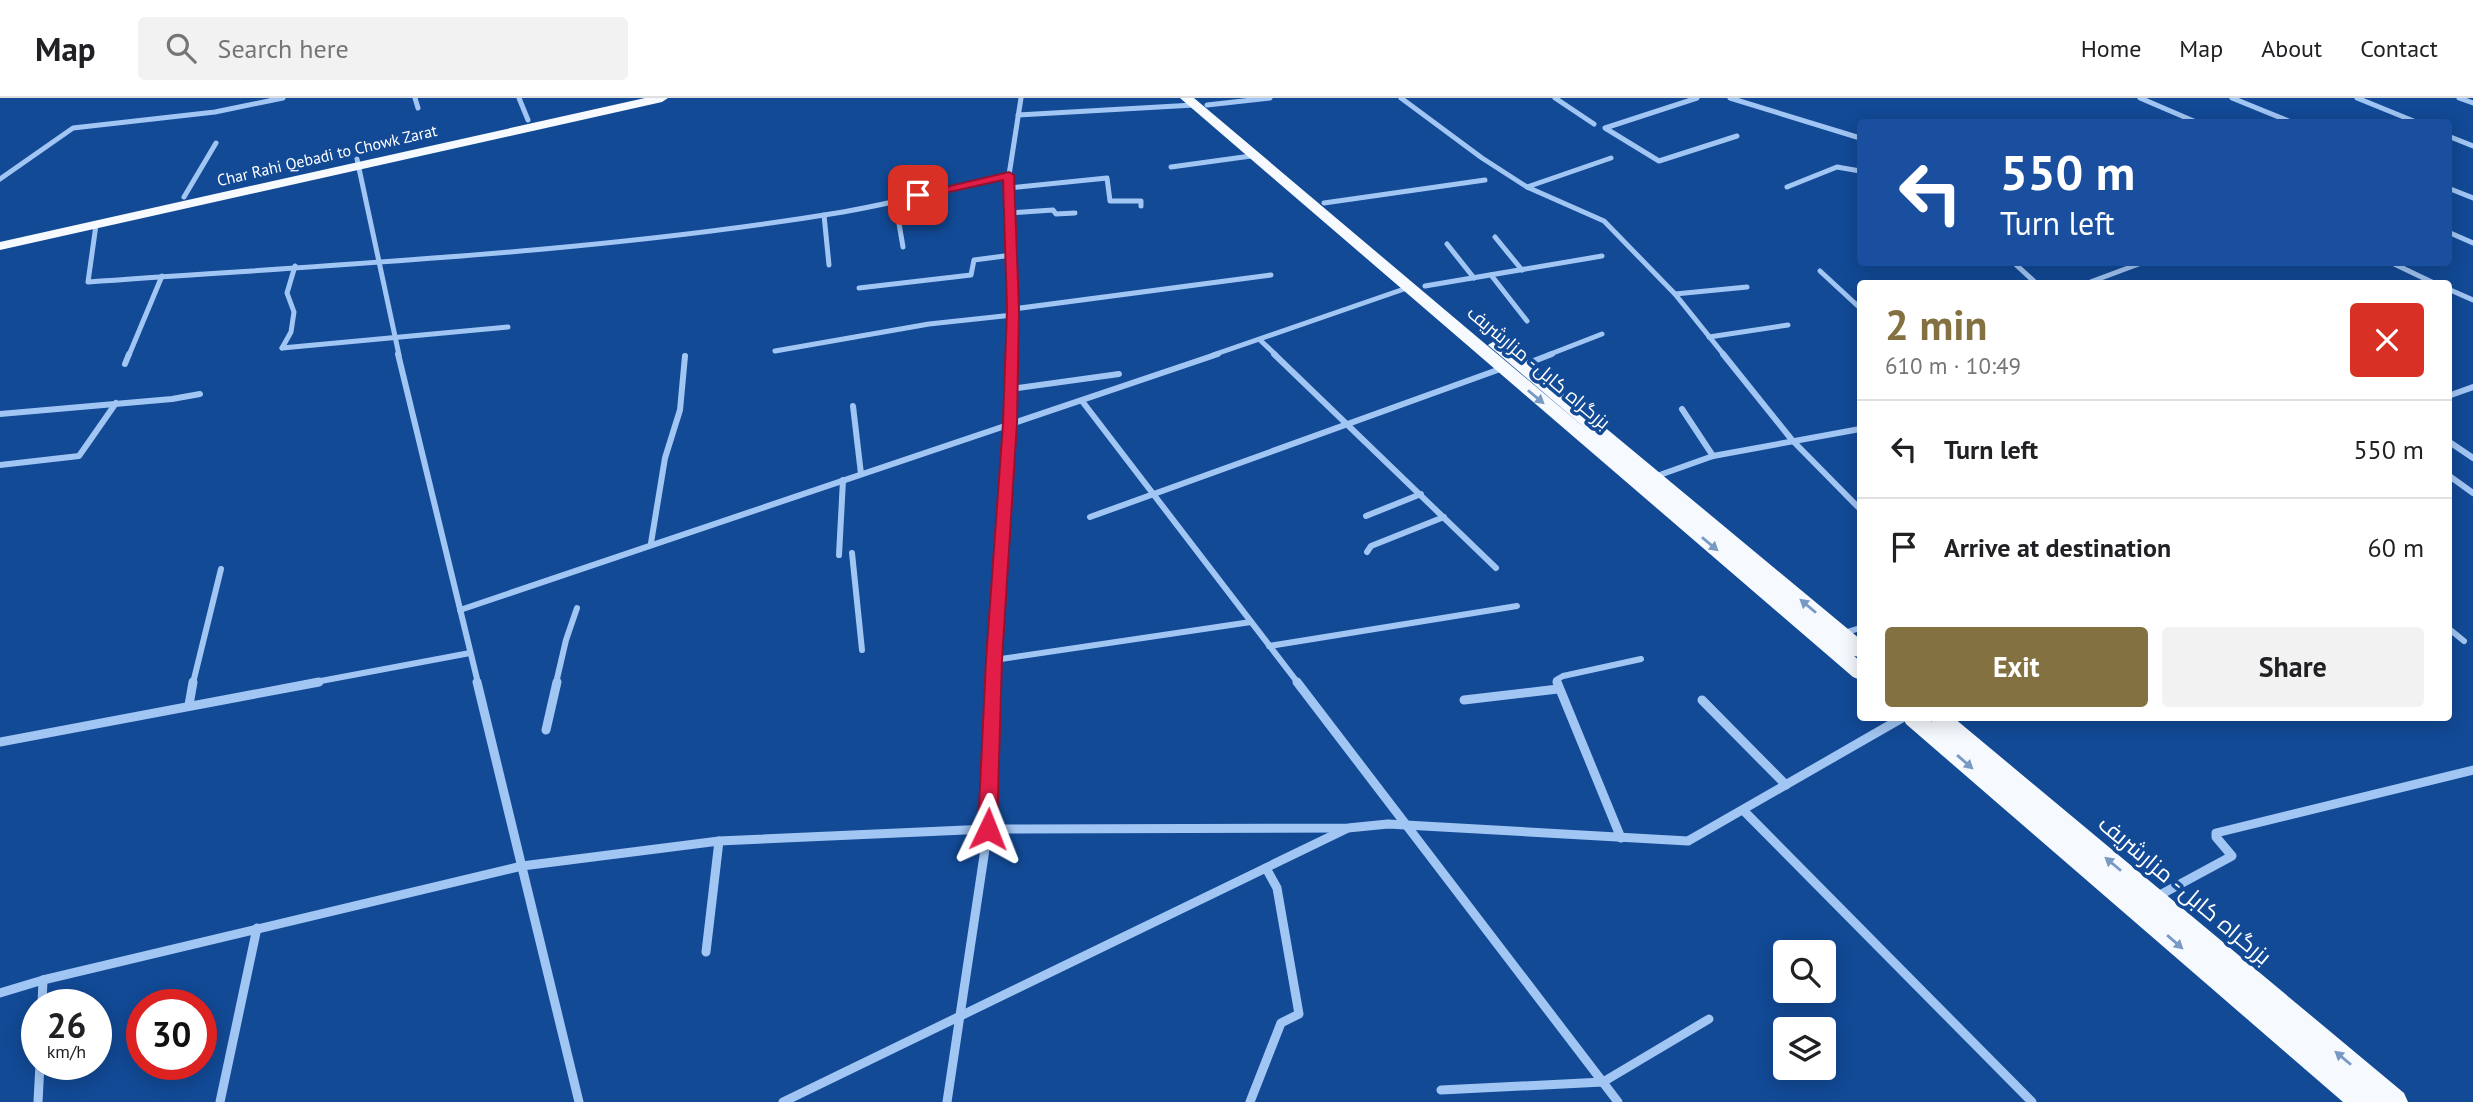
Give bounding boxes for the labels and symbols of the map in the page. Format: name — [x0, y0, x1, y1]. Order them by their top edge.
street label: Char Rahi Qebadi to Chowk Zarat — [215, 120, 440, 190]
pin — [888, 165, 948, 225]
street label: بزرگراه کابل - مزارشریف — [1463, 300, 1615, 434]
one-way arrow — [1527, 389, 1545, 404]
one-way arrow — [1701, 536, 1718, 551]
one-way arrow — [1799, 598, 1817, 614]
one-way arrow — [1956, 754, 1974, 770]
position arrow — [951, 792, 1025, 866]
street label: بزرگراه کابل - مزارشریف — [2093, 809, 2278, 971]
one-way arrow — [2105, 857, 2122, 872]
one-way arrow — [2166, 934, 2184, 949]
speed limit sign: 30 — [126, 989, 217, 1080]
one-way arrow — [2335, 1051, 2352, 1066]

